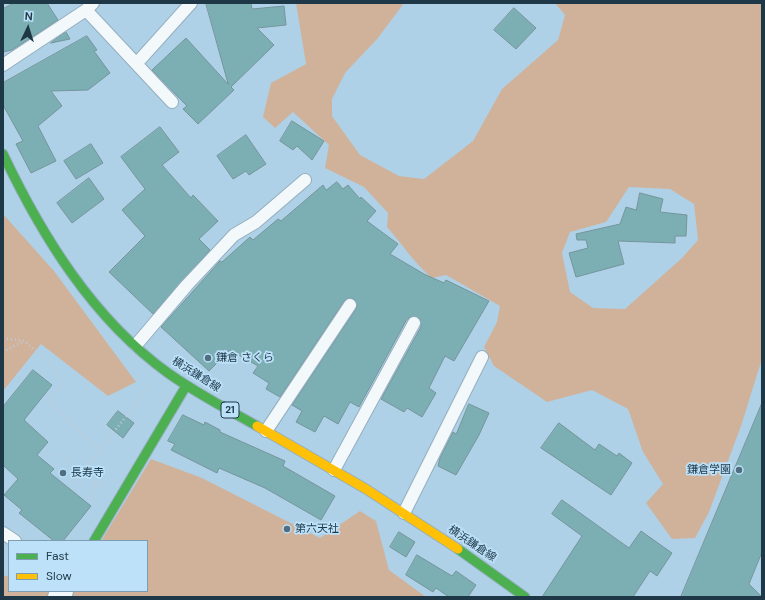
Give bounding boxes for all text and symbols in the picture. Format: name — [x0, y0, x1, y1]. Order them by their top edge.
north arrow — [8, 8, 48, 48]
text: N — [24, 9, 33, 23]
place label: 鎌倉 さくら — [216, 351, 274, 365]
marker: 鎌倉 さくら — [203, 353, 213, 363]
street label: 横浜鎌倉線 — [169, 355, 223, 395]
road number: 21 — [221, 402, 239, 418]
place label: 鎌倉学園 — [687, 463, 731, 477]
marker: 鎌倉学園 — [734, 465, 744, 475]
place label: 長寿寺 — [71, 466, 104, 480]
marker: 長寿寺 — [58, 468, 68, 478]
place label: 第六天社 — [295, 522, 339, 536]
street label: 横浜鎌倉線 — [446, 523, 498, 565]
marker: 第六天社 — [282, 524, 292, 534]
legend — [8, 540, 148, 592]
text: Fast — [46, 548, 69, 564]
text: Slow — [46, 568, 72, 584]

